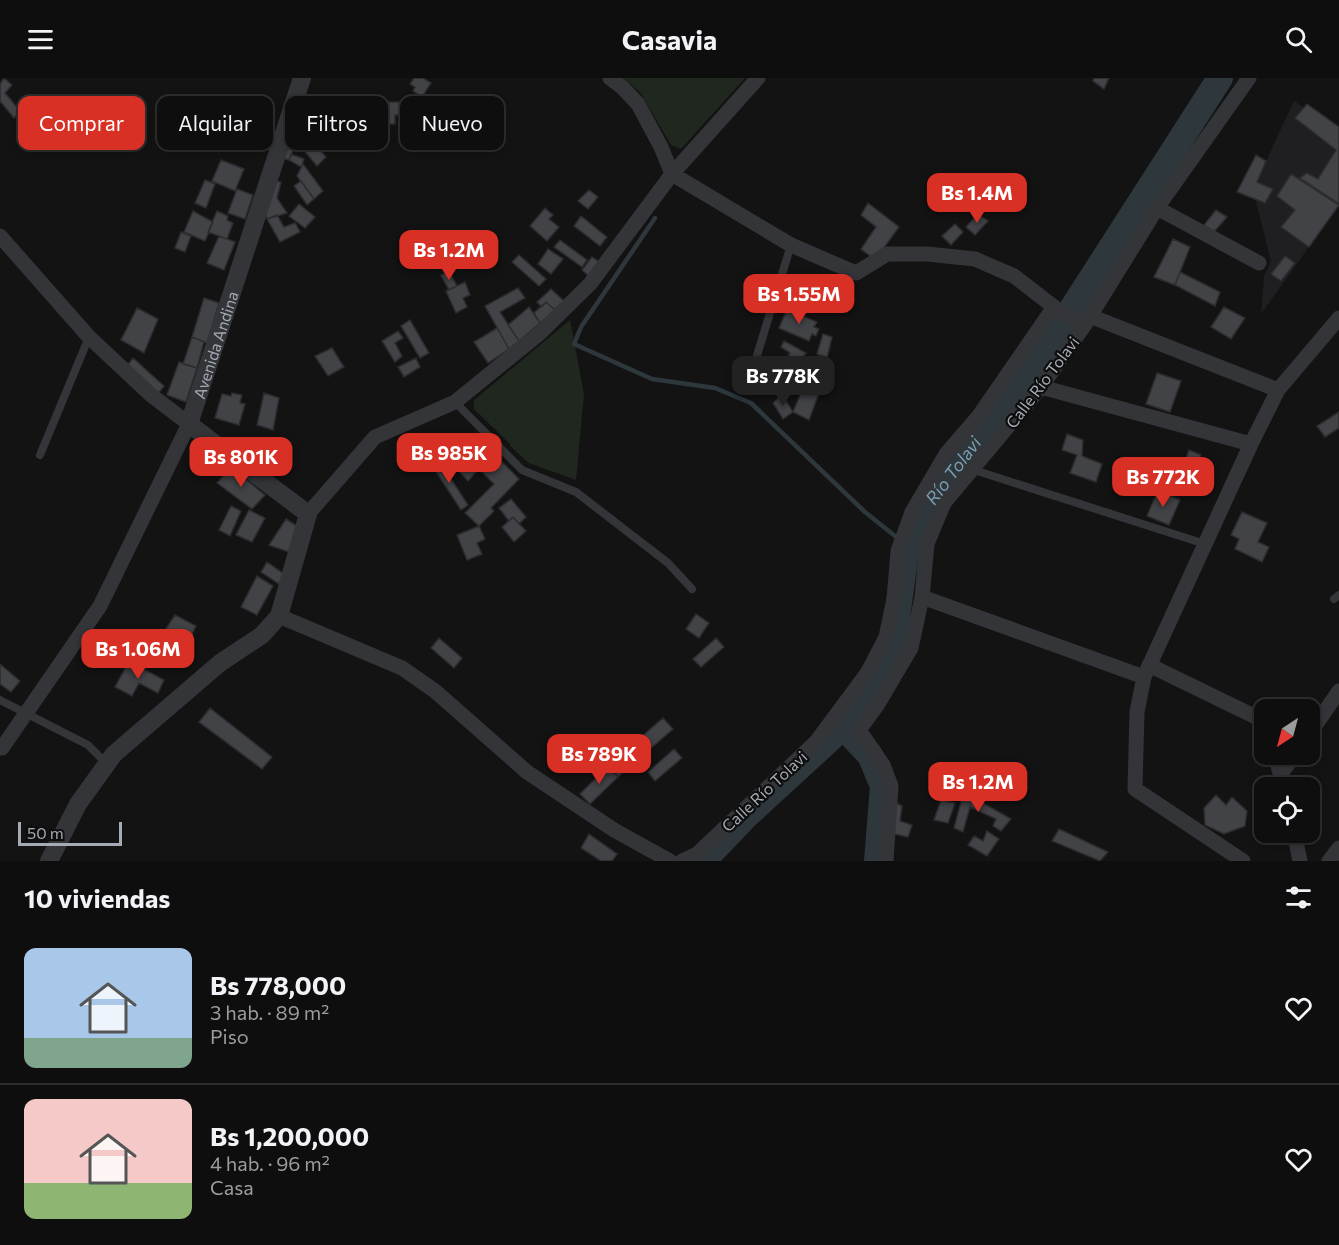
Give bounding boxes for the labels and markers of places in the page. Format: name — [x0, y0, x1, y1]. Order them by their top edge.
pin: Bs 1.4M — [922, 173, 1032, 224]
pin: Bs 1.2M — [394, 230, 504, 281]
pin: Bs 1.55M — [737, 274, 861, 325]
pin: Bs 778K — [728, 356, 838, 407]
pin: Bs 985K — [394, 433, 504, 484]
pin: Bs 801K — [186, 437, 296, 488]
pin: Bs 772K — [1108, 457, 1218, 508]
pin: Bs 1.06M — [76, 629, 200, 680]
pin: Bs 789K — [544, 734, 654, 785]
pin: Bs 1.2M — [923, 762, 1033, 813]

